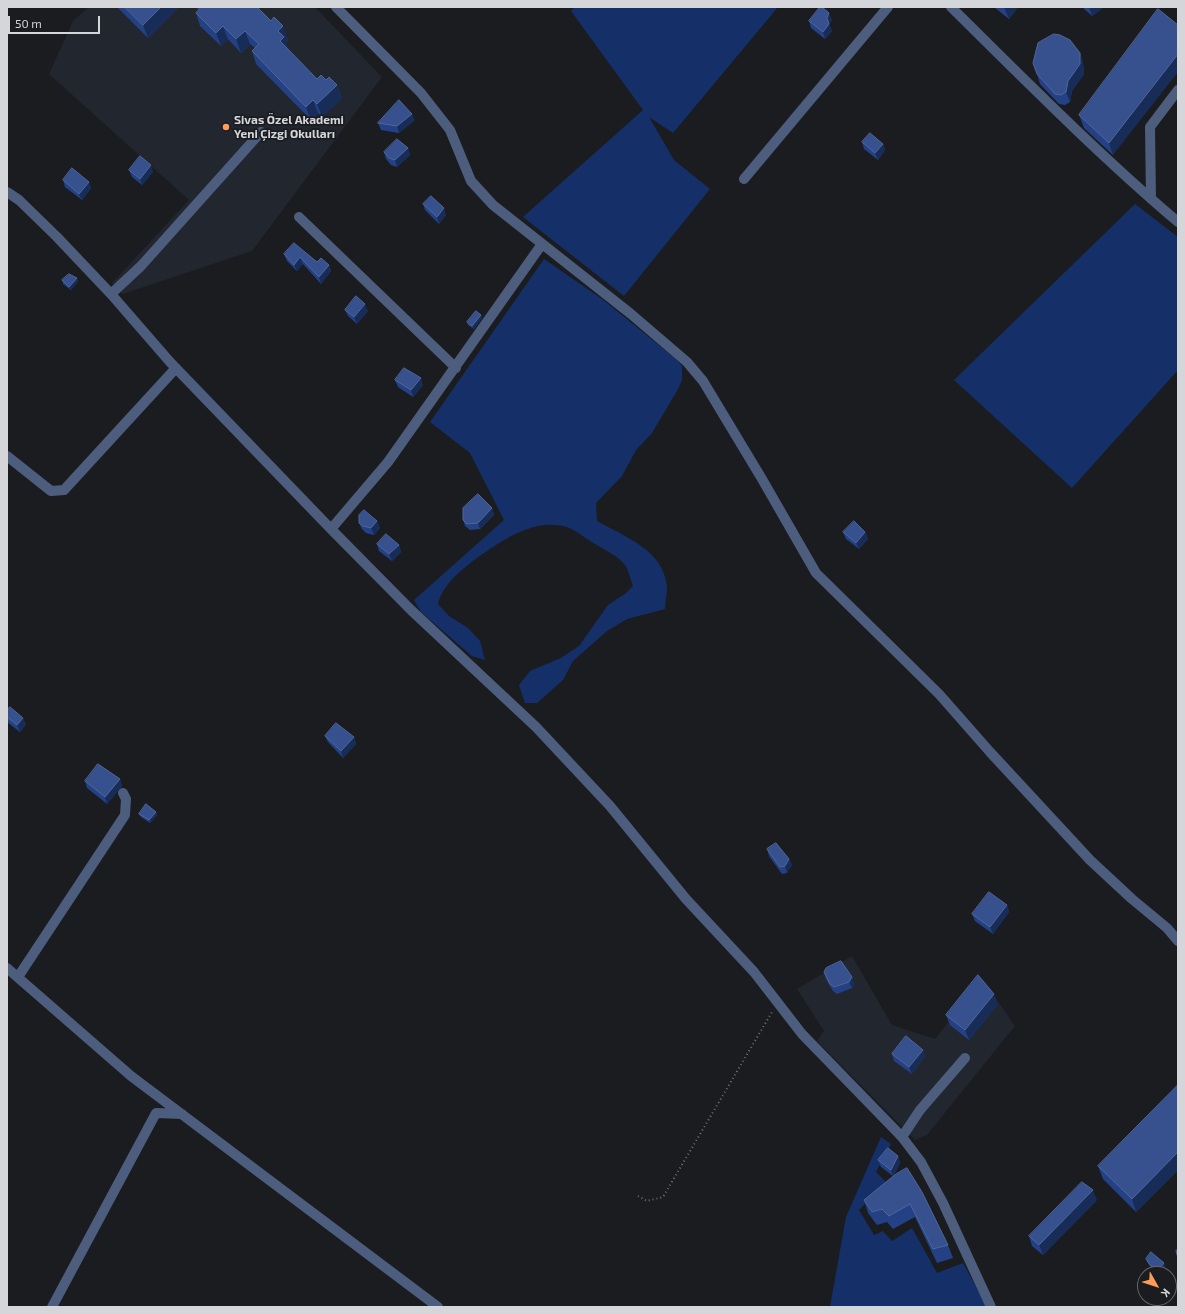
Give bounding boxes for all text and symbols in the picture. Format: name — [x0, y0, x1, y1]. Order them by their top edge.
scale bar — [10, 8, 102, 34]
text: 50 m — [15, 16, 42, 30]
place label: Sivas Özel Akademi Yeni Çizgi Okulları — [234, 113, 344, 141]
marker: Sivas Özel Akademi Yeni Çizgi Okulları — [221, 122, 231, 132]
north arrow — [1137, 1266, 1177, 1306]
text: K — [1159, 1286, 1173, 1300]

